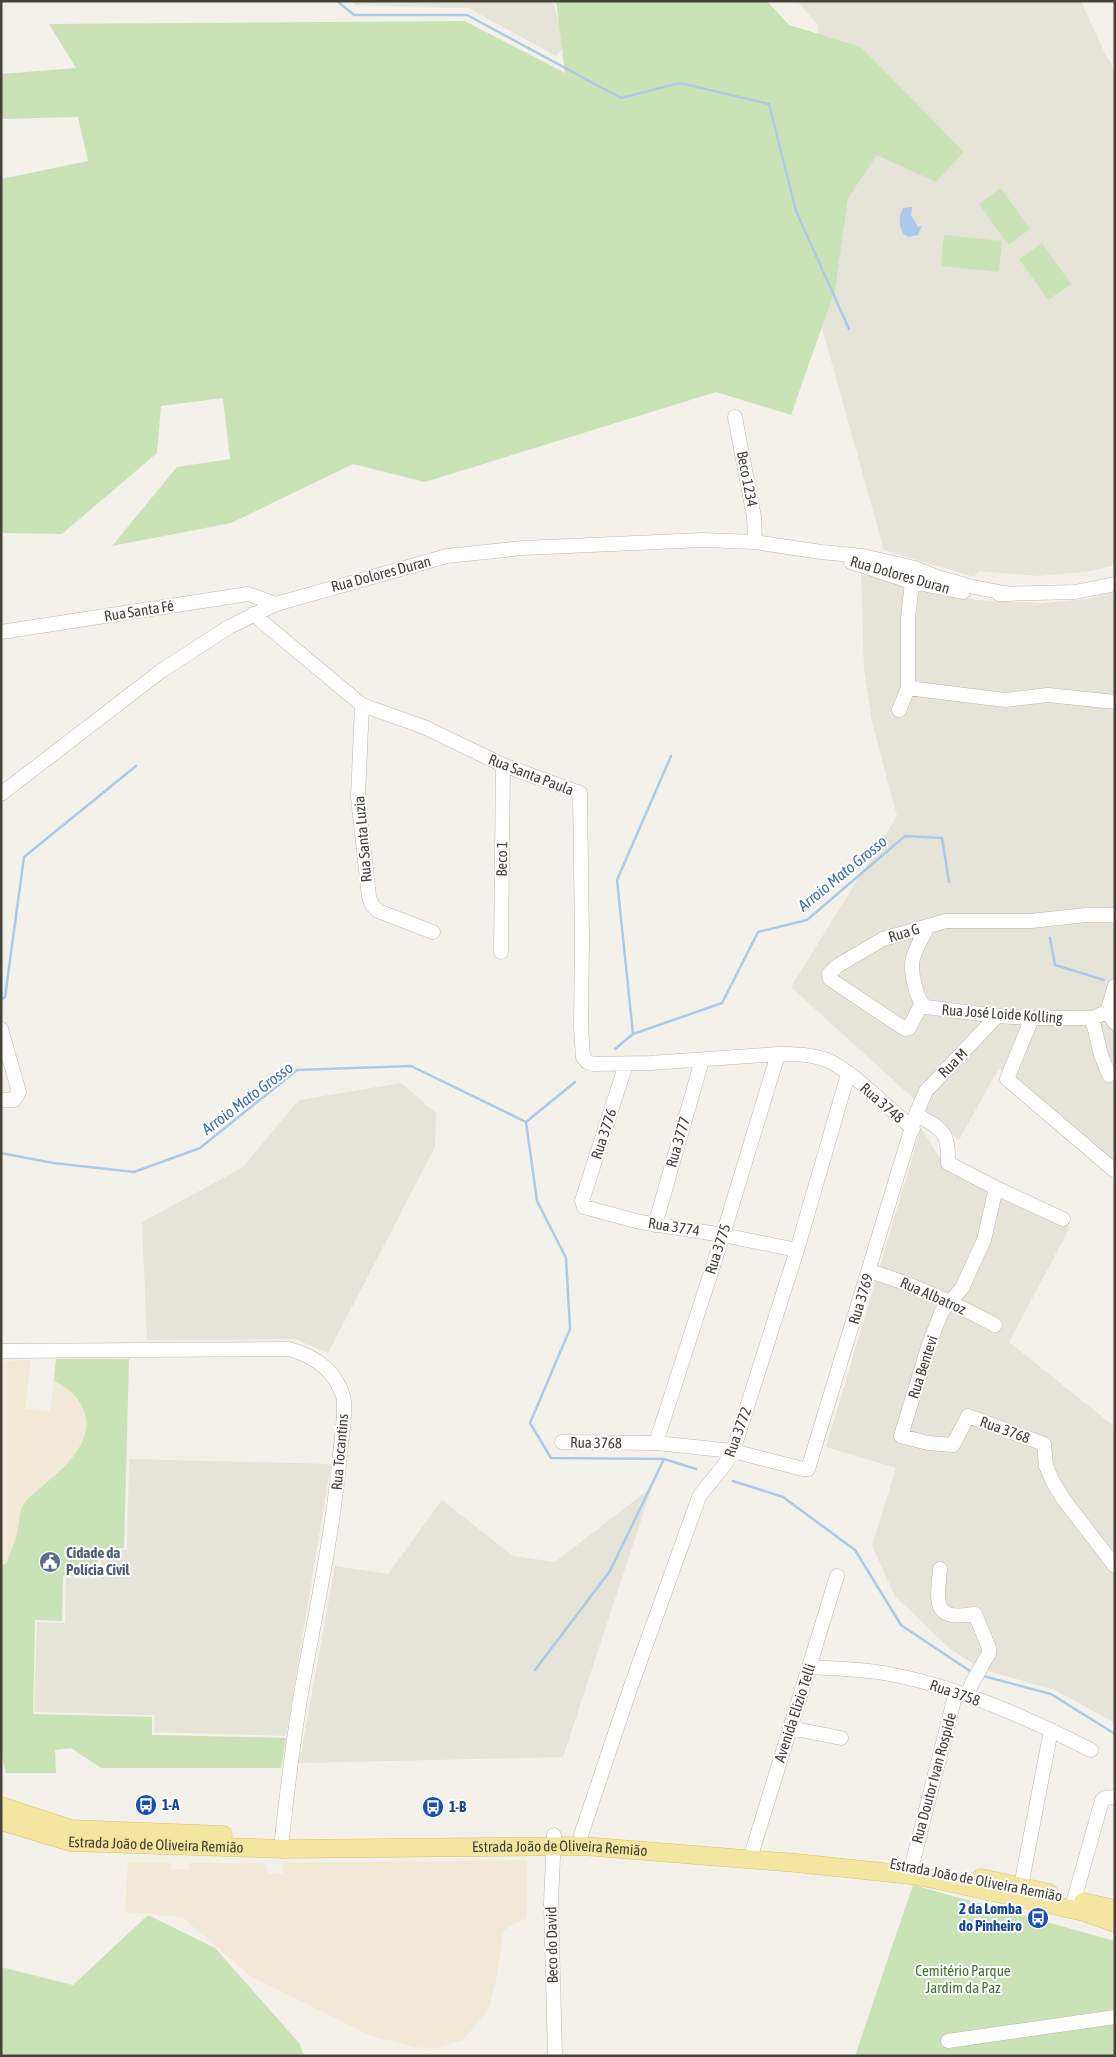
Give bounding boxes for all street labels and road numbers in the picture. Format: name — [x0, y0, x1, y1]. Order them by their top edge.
street label: Beco 1234 — [734, 449, 761, 508]
street label: Rua Dolores Duran — [329, 552, 433, 595]
street label: Rua Dolores Duran — [848, 552, 952, 597]
street label: Rua Santa Fé — [103, 597, 175, 624]
street label: Rua Santa Paula — [486, 750, 576, 799]
street label: Rua Santa Luzia — [350, 795, 375, 883]
street label: Beco 1 — [493, 841, 510, 877]
street label: Rua G — [886, 920, 922, 945]
street label: Rua José Loide Kolling — [941, 1001, 1064, 1026]
street label: Rua M — [935, 1045, 971, 1081]
street label: Rua 3748 — [857, 1079, 908, 1126]
street label: Rua 3776 — [587, 1106, 620, 1161]
street label: Rua 3777 — [662, 1115, 693, 1169]
street label: Rua 3774 — [647, 1214, 701, 1239]
street label: Rua 3775 — [701, 1221, 734, 1276]
street label: Rua 3769 — [845, 1272, 876, 1326]
street label: Rua Albatroz — [898, 1273, 969, 1318]
street label: Rua Bentevi — [904, 1333, 941, 1401]
street label: Rua 3772 — [721, 1404, 754, 1459]
street label: Rua Tocantins — [328, 1413, 351, 1491]
street label: Rua 3768 — [978, 1413, 1033, 1446]
street label: Rua 3768 — [570, 1434, 622, 1451]
street label: Avenida Elizio Telli — [771, 1661, 818, 1764]
street label: Rua 3758 — [928, 1676, 983, 1709]
street label: Rua Doutor Ivan Rospide — [908, 1710, 959, 1845]
street label: Estrada João de Oliveira Remião — [68, 1833, 244, 1856]
street label: Estrada João de Oliveira Remião — [472, 1837, 648, 1859]
street label: Estrada João de Oliveira Remião — [888, 1854, 1064, 1905]
street label: Beco do David — [542, 1906, 561, 1984]

